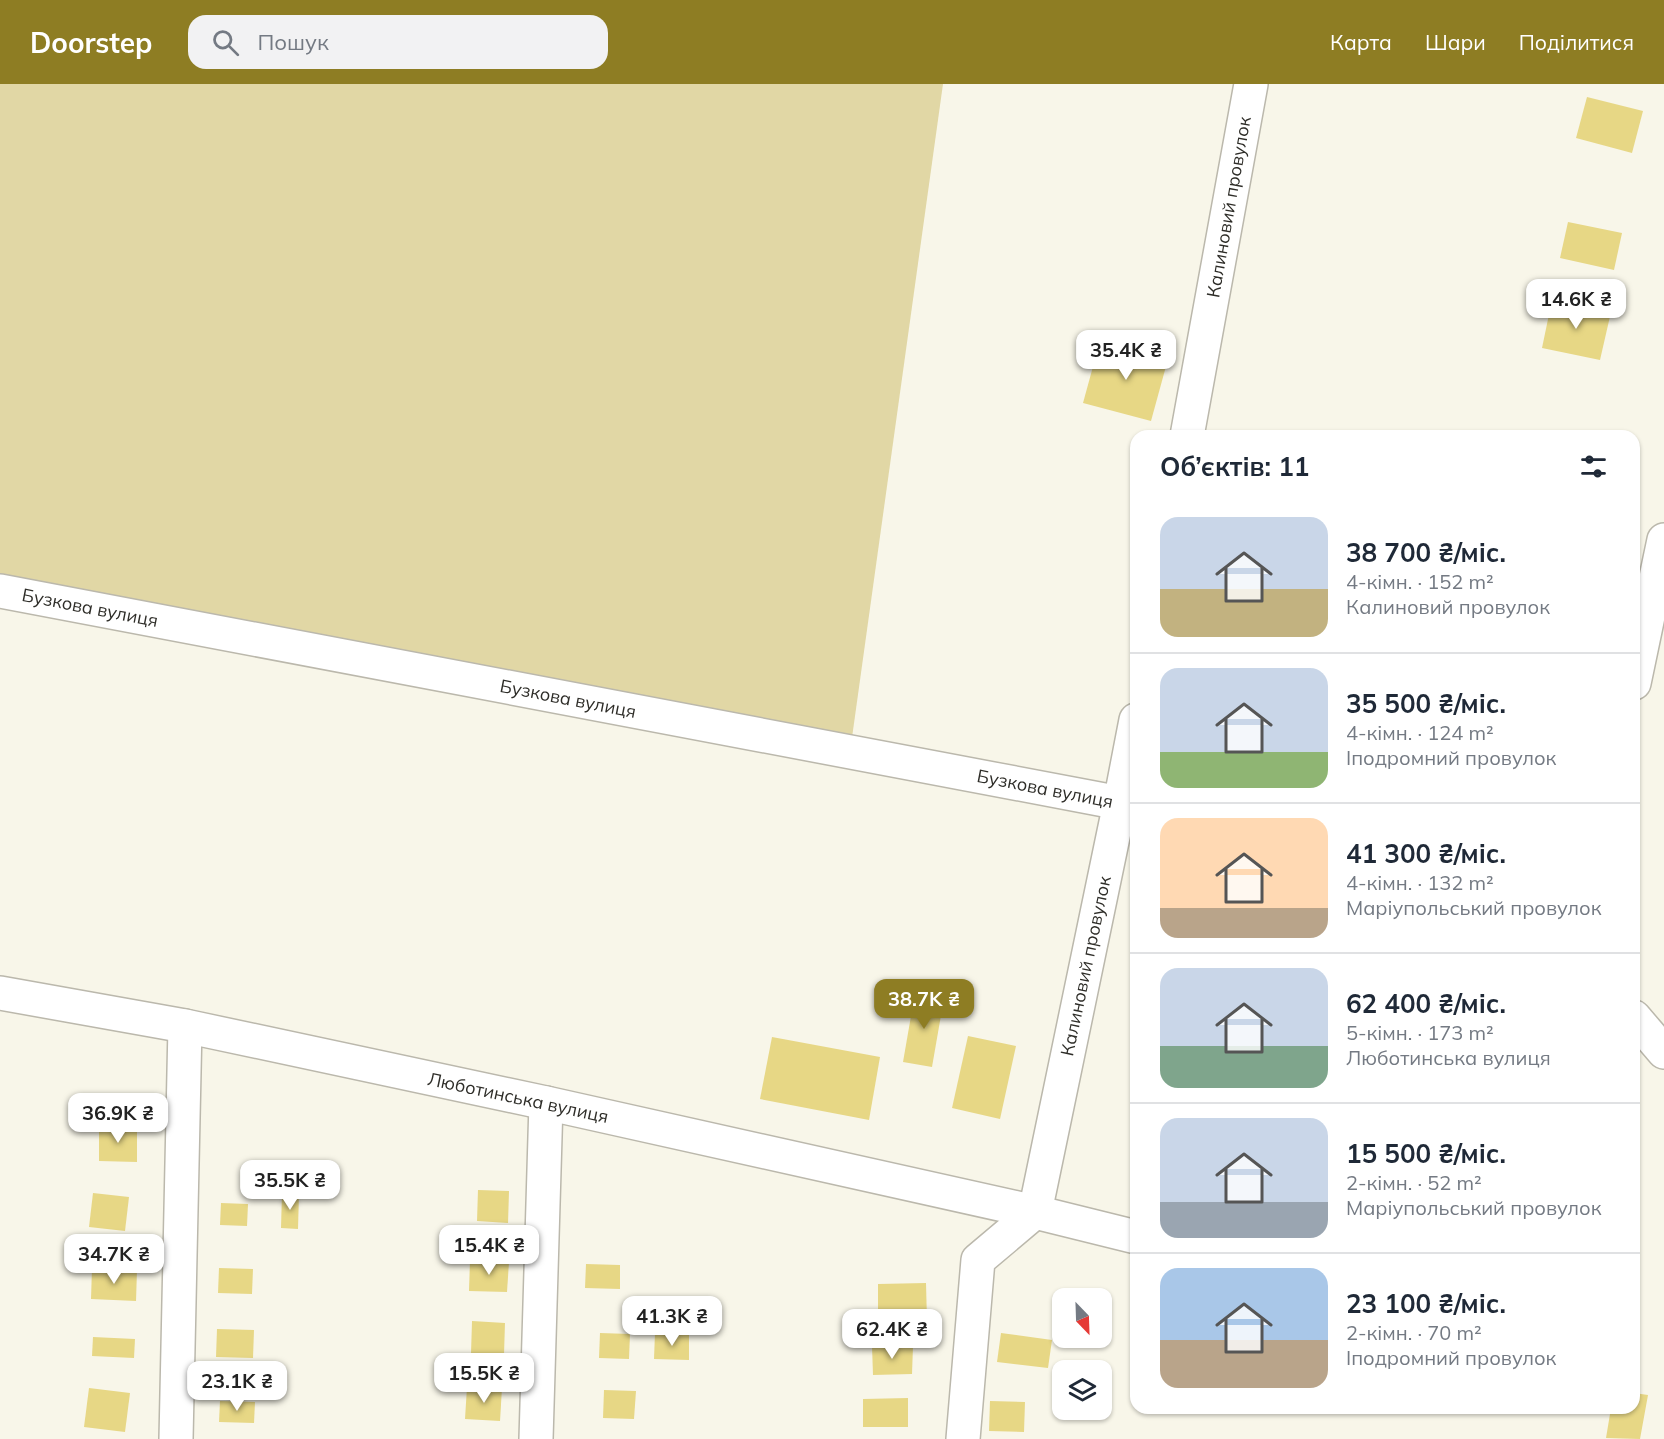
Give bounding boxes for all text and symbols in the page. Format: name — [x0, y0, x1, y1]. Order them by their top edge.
search box — [188, 15, 608, 69]
text: Doorstep — [30, 25, 152, 60]
icon: search — [209, 26, 242, 59]
text: Пошук — [257, 28, 329, 56]
text: Карта — [1330, 29, 1392, 55]
text: Шари — [1425, 29, 1486, 55]
text: Поділитися — [1519, 29, 1634, 55]
street label: Калиновий провулок — [1201, 114, 1256, 299]
pin: 14.6K ₴ — [1521, 279, 1631, 330]
text: 14.6K ₴ — [1540, 286, 1612, 311]
pin: 35.4K ₴ — [1071, 330, 1181, 381]
text: 35.4K ₴ — [1090, 337, 1162, 362]
text: Об’єктів: 11 — [1160, 450, 1309, 483]
icon: filters — [1577, 450, 1610, 483]
text: 38 700 ₴/міс. — [1346, 536, 1506, 569]
icon: home — [1208, 541, 1280, 613]
text: 4-кімн. · 152 m² — [1346, 569, 1494, 594]
street label: Бузкова вулиця — [20, 583, 160, 632]
text: Калиновий провулок — [1346, 594, 1550, 619]
street label: Бузкова вулиця — [498, 674, 638, 723]
text: 35 500 ₴/міс. — [1346, 687, 1506, 720]
icon: home — [1208, 692, 1280, 764]
text: 4-кімн. · 124 m² — [1346, 720, 1494, 745]
text: Іподромний провулок — [1346, 745, 1556, 770]
street label: Бузкова вулиця — [975, 764, 1115, 813]
text: 41 300 ₴/міс. — [1346, 837, 1506, 870]
icon: home — [1208, 842, 1280, 914]
text: 4-кімн. · 132 m² — [1346, 870, 1494, 895]
street label: Калиновий провулок — [1055, 873, 1116, 1058]
text: Маріупольський провулок — [1346, 895, 1601, 920]
pin: 38.7K ₴ — [869, 979, 979, 1030]
text: 38.7K ₴ — [888, 986, 960, 1011]
text: 62 400 ₴/міс. — [1346, 987, 1506, 1020]
icon: home — [1208, 992, 1280, 1064]
text: 5-кімн. · 173 m² — [1346, 1020, 1494, 1045]
text: Люботинська вулиця — [1346, 1045, 1551, 1070]
street label: Люботинська вулиця — [426, 1067, 611, 1128]
pin: 36.9K ₴ — [63, 1093, 173, 1144]
text: 36.9K ₴ — [82, 1100, 154, 1125]
text: 15 500 ₴/міс. — [1346, 1137, 1506, 1170]
icon: home — [1208, 1142, 1280, 1214]
pin: 35.5K ₴ — [235, 1160, 345, 1211]
text: 35.5K ₴ — [254, 1167, 326, 1192]
text: 2-кімн. · 52 m² — [1346, 1170, 1482, 1195]
text: Маріупольський провулок — [1346, 1195, 1601, 1220]
pin: 15.4K ₴ — [434, 1225, 544, 1276]
text: 15.4K ₴ — [453, 1232, 525, 1257]
pin: 34.7K ₴ — [59, 1234, 169, 1285]
text: 34.7K ₴ — [78, 1241, 150, 1266]
text: 23 100 ₴/міс. — [1346, 1287, 1506, 1320]
north arrow — [1052, 1288, 1112, 1348]
map controls — [1052, 1288, 1112, 1420]
icon: home — [1208, 1292, 1280, 1364]
pin: 41.3K ₴ — [617, 1296, 727, 1347]
text: 41.3K ₴ — [636, 1303, 708, 1328]
pin: 62.4K ₴ — [837, 1309, 947, 1360]
text: 62.4K ₴ — [856, 1316, 928, 1341]
text: 2-кімн. · 70 m² — [1346, 1320, 1482, 1345]
text: Іподромний провулок — [1346, 1345, 1556, 1370]
pin: 15.5K ₴ — [429, 1353, 539, 1404]
text: 15.5K ₴ — [448, 1360, 520, 1385]
button: layers — [1052, 1360, 1112, 1420]
pin: 23.1K ₴ — [182, 1361, 292, 1412]
text: 23.1K ₴ — [201, 1368, 273, 1393]

